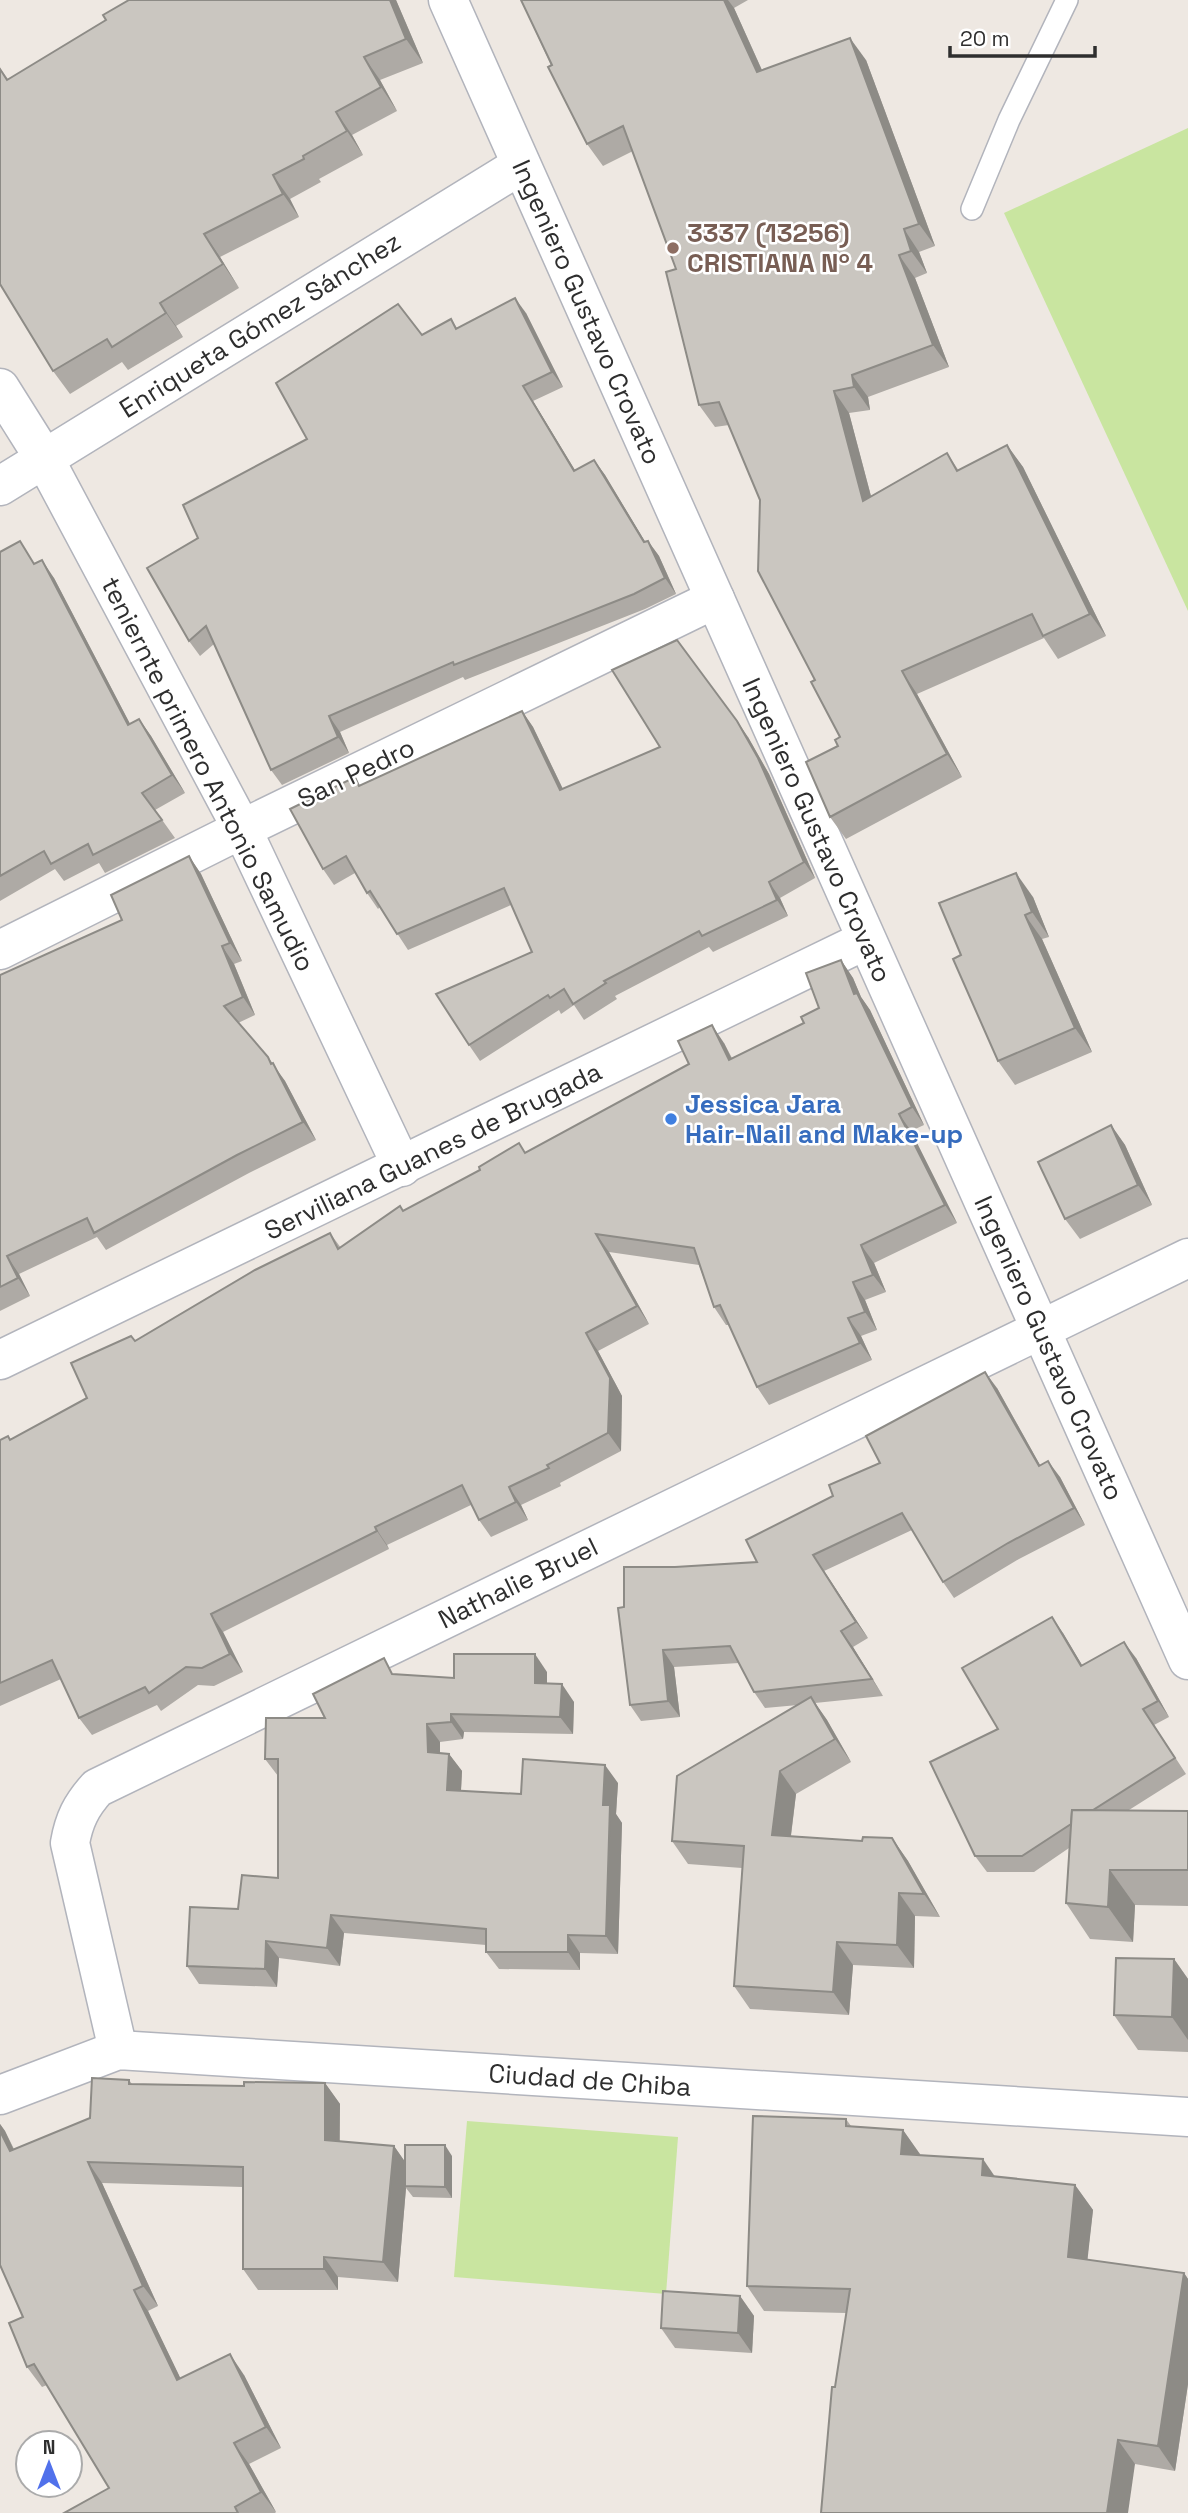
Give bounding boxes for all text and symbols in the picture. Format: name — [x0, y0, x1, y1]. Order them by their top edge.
scale bar — [950, 14, 1095, 58]
text: 20 m — [960, 25, 1010, 52]
street label: Ingeniero Gustavo Crovato — [504, 154, 670, 470]
place label: 3337 (13256) CRISTIANA Nº 4 — [687, 216, 873, 280]
street label: Enriqueta Gómez Sánchez — [113, 224, 407, 426]
marker: 3337 (13256) CRISTIANA Nº 4 — [665, 240, 681, 256]
street label: teniernte primero Antonio Samudio — [93, 571, 323, 977]
street label: Ingeniero Gustavo Crovato — [734, 672, 900, 988]
street label: San Pedro — [292, 730, 420, 816]
street label: Serviliana Guanes de Brugada — [259, 1054, 607, 1248]
place label: Jessica Jara Hair-Nail and Make-up — [685, 1087, 963, 1151]
marker: Jessica Jara Hair-Nail and Make-up — [663, 1111, 679, 1127]
street label: Ingeniero Gustavo Crovato — [966, 1190, 1132, 1506]
street label: Nathalie Bruel — [432, 1530, 604, 1636]
street label: Ciudad de Chiba — [487, 2056, 693, 2104]
north arrow — [14, 2429, 84, 2499]
text: N — [43, 2435, 55, 2460]

